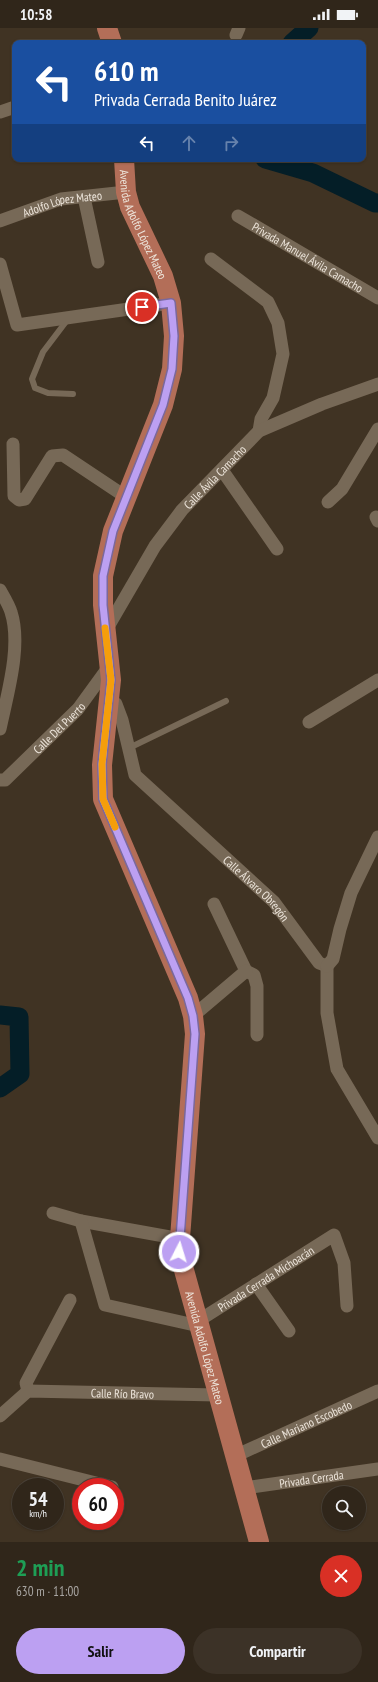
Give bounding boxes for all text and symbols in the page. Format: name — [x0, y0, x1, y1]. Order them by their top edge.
text: 10:58 — [20, 5, 52, 24]
text: 610 m — [94, 52, 158, 89]
icon: left — [28, 56, 80, 108]
text: Privada Cerrada Benito Juárez — [94, 88, 277, 111]
icon: left — [136, 132, 158, 154]
icon: ahead — [178, 132, 200, 154]
icon: right — [220, 132, 242, 154]
street label: Avenida Adolfo López Mateo — [117, 169, 171, 281]
street label: Adolfo López Mateo — [20, 187, 103, 220]
street label: Privada Manuel Ávila Camacho — [250, 219, 366, 295]
pin — [125, 290, 159, 324]
icon: arrive — [131, 296, 153, 318]
street label: Calle Ávila Camacho — [180, 442, 249, 512]
street label: Calle Del Puerto — [29, 699, 88, 756]
street label: Calle Álvaro Obregón — [220, 852, 293, 924]
position arrow — [158, 1231, 200, 1273]
street label: Privada Cerrada Michoacán — [215, 1242, 317, 1314]
street label: Avenida Adolfo López Mateo — [183, 1289, 228, 1406]
street label: Calle Río Bravo — [91, 1385, 154, 1401]
street label: Calle Mariano Escobedo — [258, 1397, 354, 1451]
street label: Privada Cerrada — [278, 1466, 345, 1490]
speed limit sign: 60 — [72, 1478, 124, 1530]
text: 54 — [28, 1486, 48, 1512]
map controls — [322, 1486, 366, 1530]
button: search — [322, 1486, 366, 1530]
text: km/h — [29, 1507, 47, 1520]
text: 2 min — [16, 1552, 64, 1583]
button: close — [320, 1555, 362, 1597]
text: 630 m · 11:00 — [16, 1583, 79, 1600]
button: Salir — [16, 1628, 185, 1674]
button: Compartir — [193, 1628, 362, 1674]

